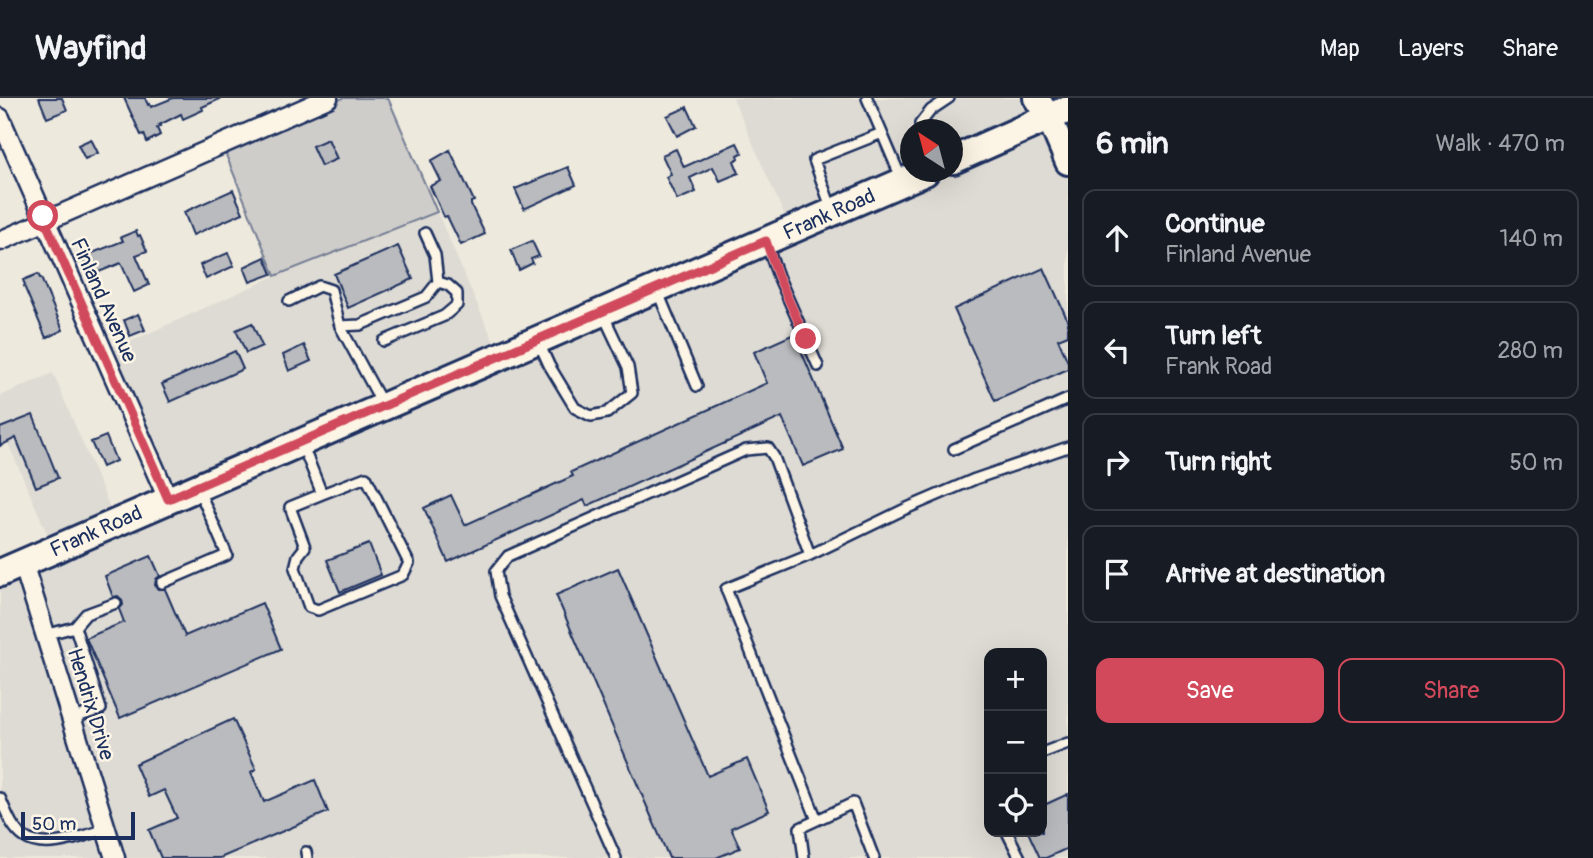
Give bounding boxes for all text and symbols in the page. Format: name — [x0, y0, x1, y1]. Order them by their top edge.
text: Wayfind — [35, 28, 147, 69]
text: Map — [1320, 34, 1360, 63]
text: Layers — [1398, 34, 1464, 63]
text: Share — [1502, 34, 1558, 63]
north arrow — [900, 119, 963, 182]
text: 6 min — [1096, 125, 1169, 162]
text: Walk · 470 m — [1436, 129, 1565, 158]
street label: Frank Road — [779, 182, 879, 247]
route start — [27, 200, 58, 231]
text: Continue — [1165, 208, 1265, 240]
icon: ahead — [1098, 219, 1136, 257]
text: 140 m — [1500, 224, 1563, 253]
street label: Finland Avenue — [64, 234, 143, 367]
text: Finland Avenue — [1165, 240, 1311, 269]
text: Turn left — [1165, 320, 1261, 352]
route end — [790, 323, 821, 354]
icon: left — [1098, 331, 1136, 369]
text: 280 m — [1497, 336, 1563, 365]
text: Frank Road — [1165, 352, 1272, 381]
icon: right — [1098, 443, 1136, 481]
text: Turn right — [1165, 446, 1271, 478]
text: 50 m — [1509, 448, 1563, 477]
street label: Frank Road — [46, 499, 146, 564]
icon: arrive — [1098, 555, 1136, 593]
text: Arrive at destination — [1165, 558, 1385, 590]
street label: Hendrix Drive — [61, 645, 121, 764]
map controls — [984, 648, 1047, 837]
button: + — [984, 648, 1047, 711]
button: Save — [1096, 658, 1324, 723]
button: Share — [1338, 658, 1565, 723]
button: − — [984, 711, 1047, 774]
button: locate — [984, 774, 1047, 837]
scale bar — [21, 809, 135, 841]
text: 50 m — [32, 812, 76, 836]

